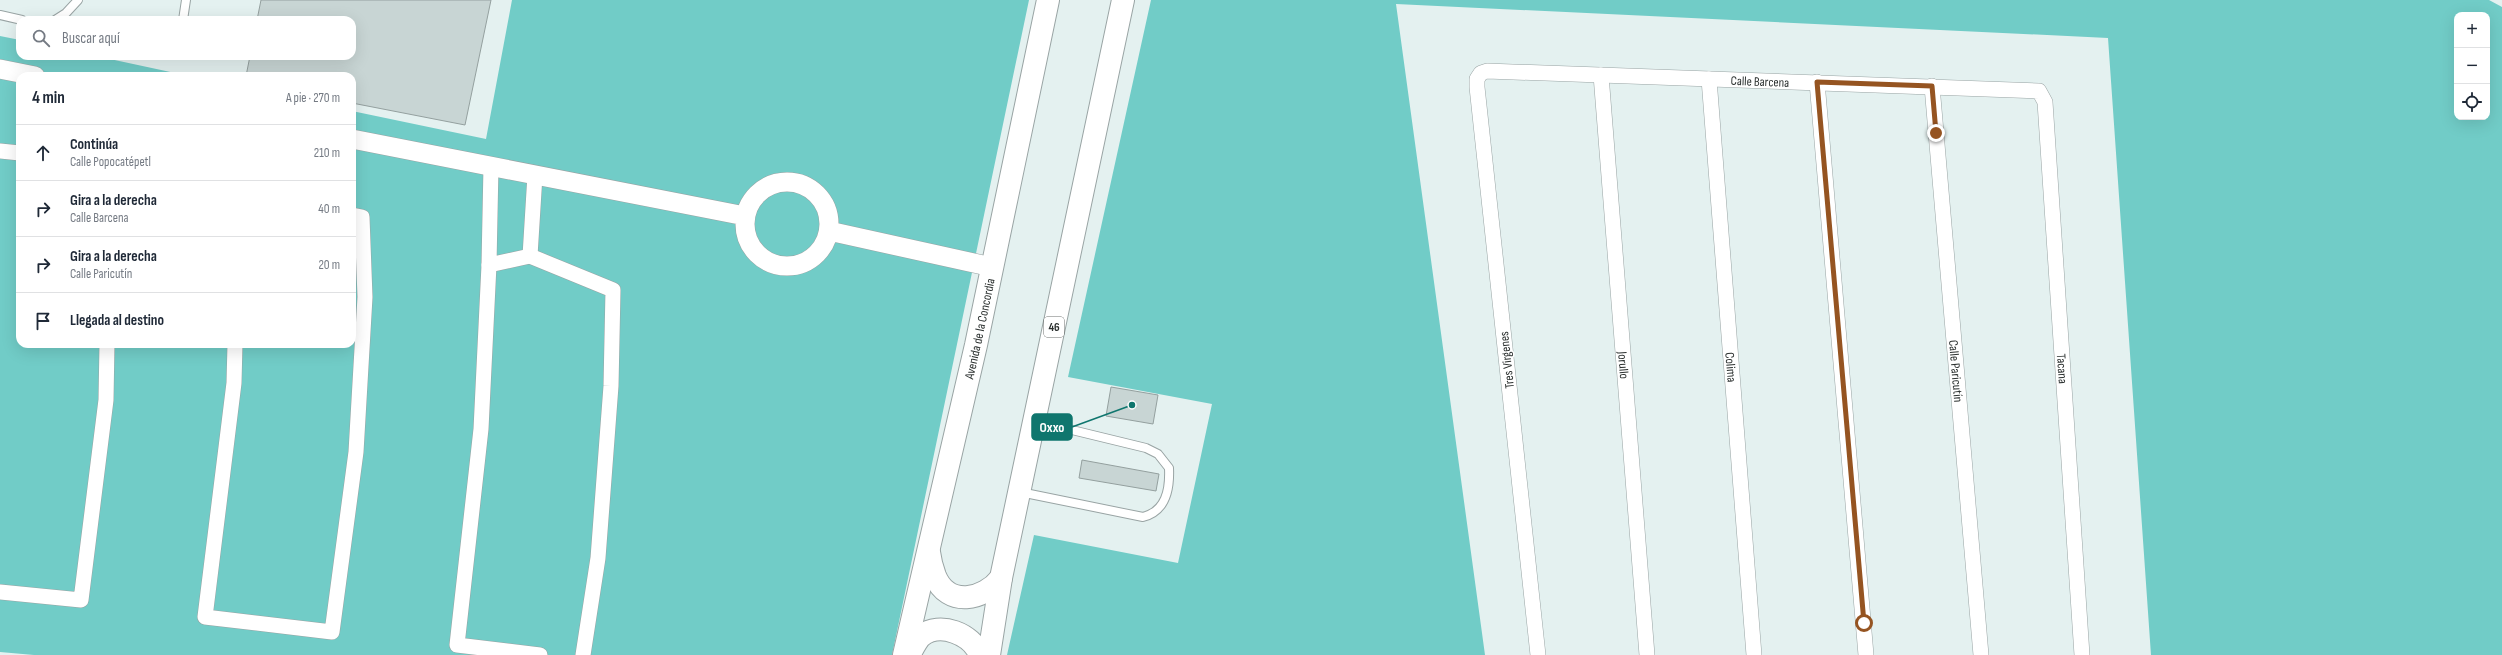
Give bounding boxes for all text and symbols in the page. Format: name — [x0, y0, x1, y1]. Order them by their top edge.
map controls — [2454, 12, 2490, 120]
button: + — [2454, 12, 2490, 48]
search box — [16, 16, 356, 60]
icon: search — [30, 27, 52, 49]
text: Buscar aquí — [62, 29, 120, 48]
button: − — [2454, 48, 2490, 84]
street label: Calle Barcena — [1730, 73, 1790, 91]
button: locate — [2454, 84, 2490, 120]
text: 4 min — [32, 88, 65, 108]
text: A pie · 270 m — [286, 90, 340, 106]
route end — [1927, 124, 1945, 142]
text: Continúa — [70, 135, 118, 154]
icon: ahead — [32, 142, 54, 164]
text: 210 m — [314, 145, 340, 161]
text: Calle Popocatépetl — [70, 154, 151, 170]
text: Gira a la derecha — [70, 191, 157, 210]
icon: right — [32, 198, 54, 220]
text: 40 m — [318, 201, 340, 217]
text: Calle Barcena — [70, 210, 129, 226]
text: Gira a la derecha — [70, 247, 157, 266]
icon: right — [32, 254, 54, 276]
text: 20 m — [318, 257, 340, 273]
text: Calle Paricutín — [70, 266, 132, 282]
street label: Avenida de la Concordia — [961, 277, 999, 382]
icon: arrive — [32, 310, 54, 332]
text: Llegada al destino — [70, 311, 164, 330]
road number: 46 — [1044, 317, 1064, 337]
street label: Tres Virgenes — [1496, 330, 1518, 389]
street label: Calle Paricutín — [1945, 339, 1966, 403]
street label: Jorullo — [1614, 350, 1632, 380]
street label: Colima — [1721, 352, 1740, 383]
street label: Tacana — [2053, 353, 2071, 384]
callout: Oxxo — [1032, 414, 1072, 440]
text: Oxxo — [1040, 419, 1064, 436]
route start — [1855, 614, 1873, 632]

